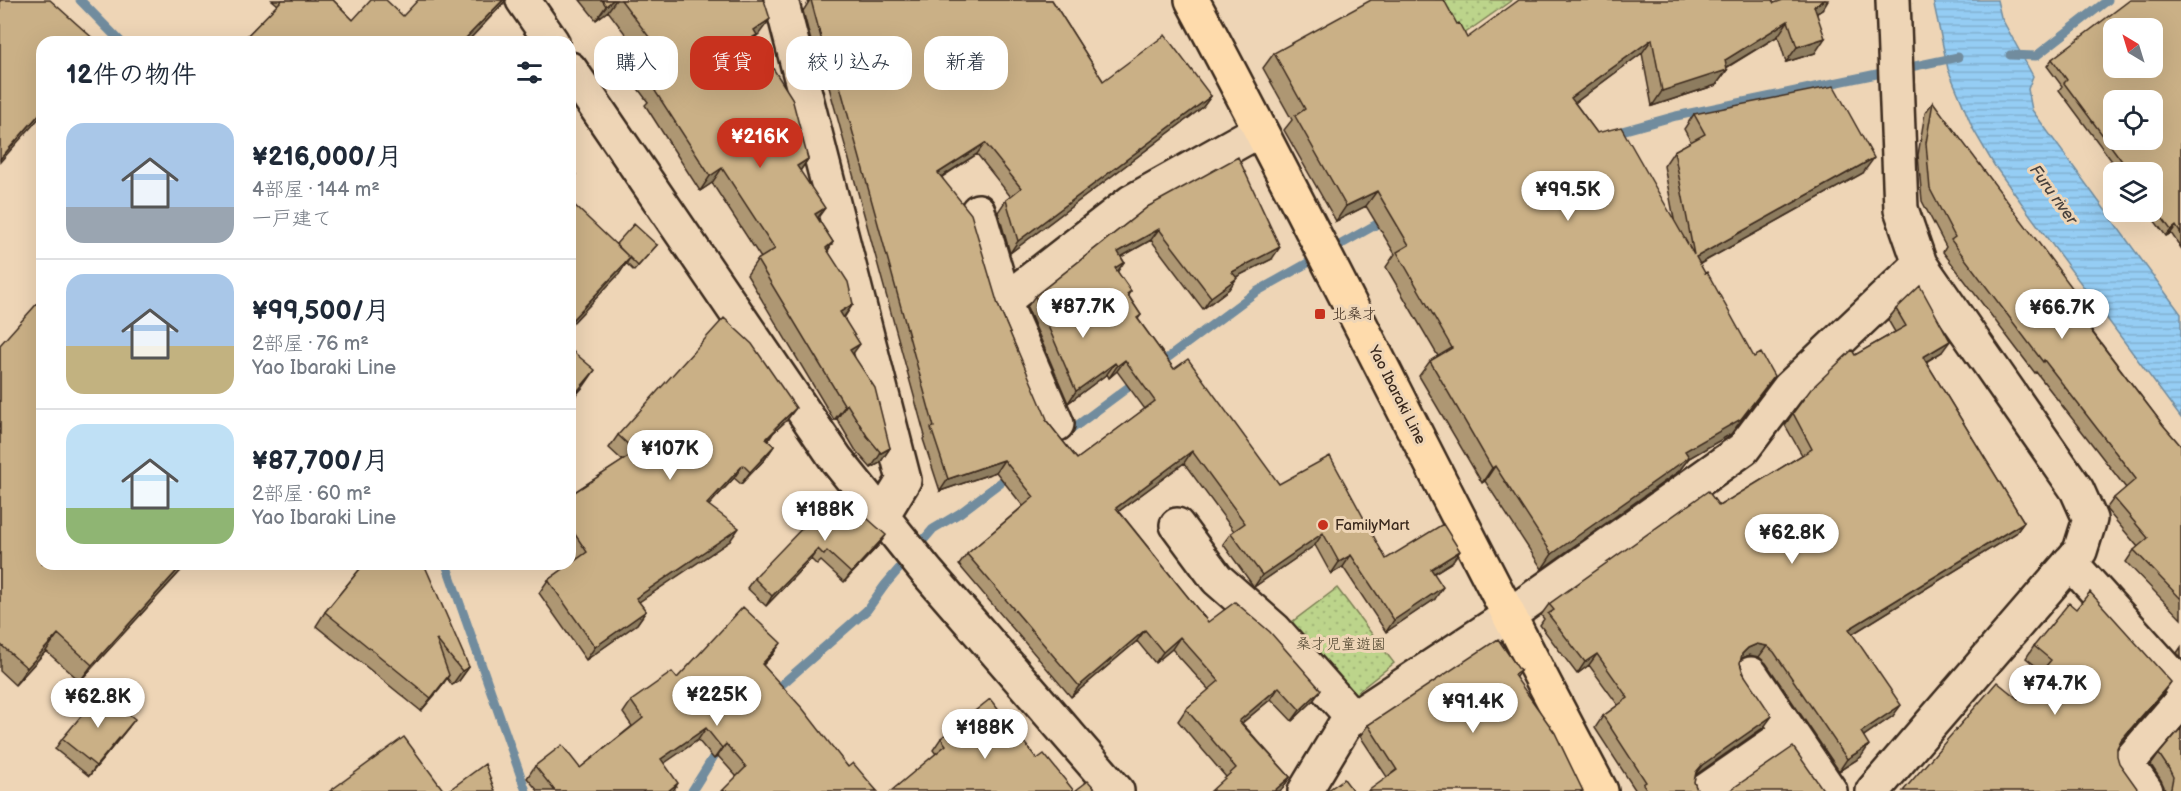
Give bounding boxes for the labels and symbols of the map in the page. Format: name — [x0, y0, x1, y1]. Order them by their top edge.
north arrow — [2103, 18, 2163, 78]
pin: ¥216K — [718, 118, 802, 169]
water label: Furu river — [2025, 162, 2082, 229]
pin: ¥99.5K — [1519, 171, 1617, 222]
pin: ¥87.7K — [1034, 288, 1132, 339]
pin: ¥66.7K — [2013, 289, 2111, 340]
place label: 北桑才 — [1332, 305, 1377, 324]
marker: 北桑才 — [1313, 307, 1327, 321]
street label: Yao Ibaraki Line — [1364, 342, 1430, 448]
pin: ¥107K — [628, 430, 712, 481]
pin: ¥188K — [783, 491, 867, 542]
pin: ¥62.8K — [1743, 514, 1841, 565]
place label: FamilyMart — [1335, 516, 1410, 535]
marker: FamilyMart — [1316, 518, 1330, 532]
park label: 桑才児童遊園 — [1296, 635, 1386, 654]
pin: ¥74.7K — [2006, 665, 2104, 716]
pin: ¥225K — [675, 676, 759, 727]
pin: ¥62.8K — [49, 678, 147, 729]
pin: ¥91.4K — [1424, 683, 1522, 734]
pin: ¥188K — [943, 709, 1027, 760]

